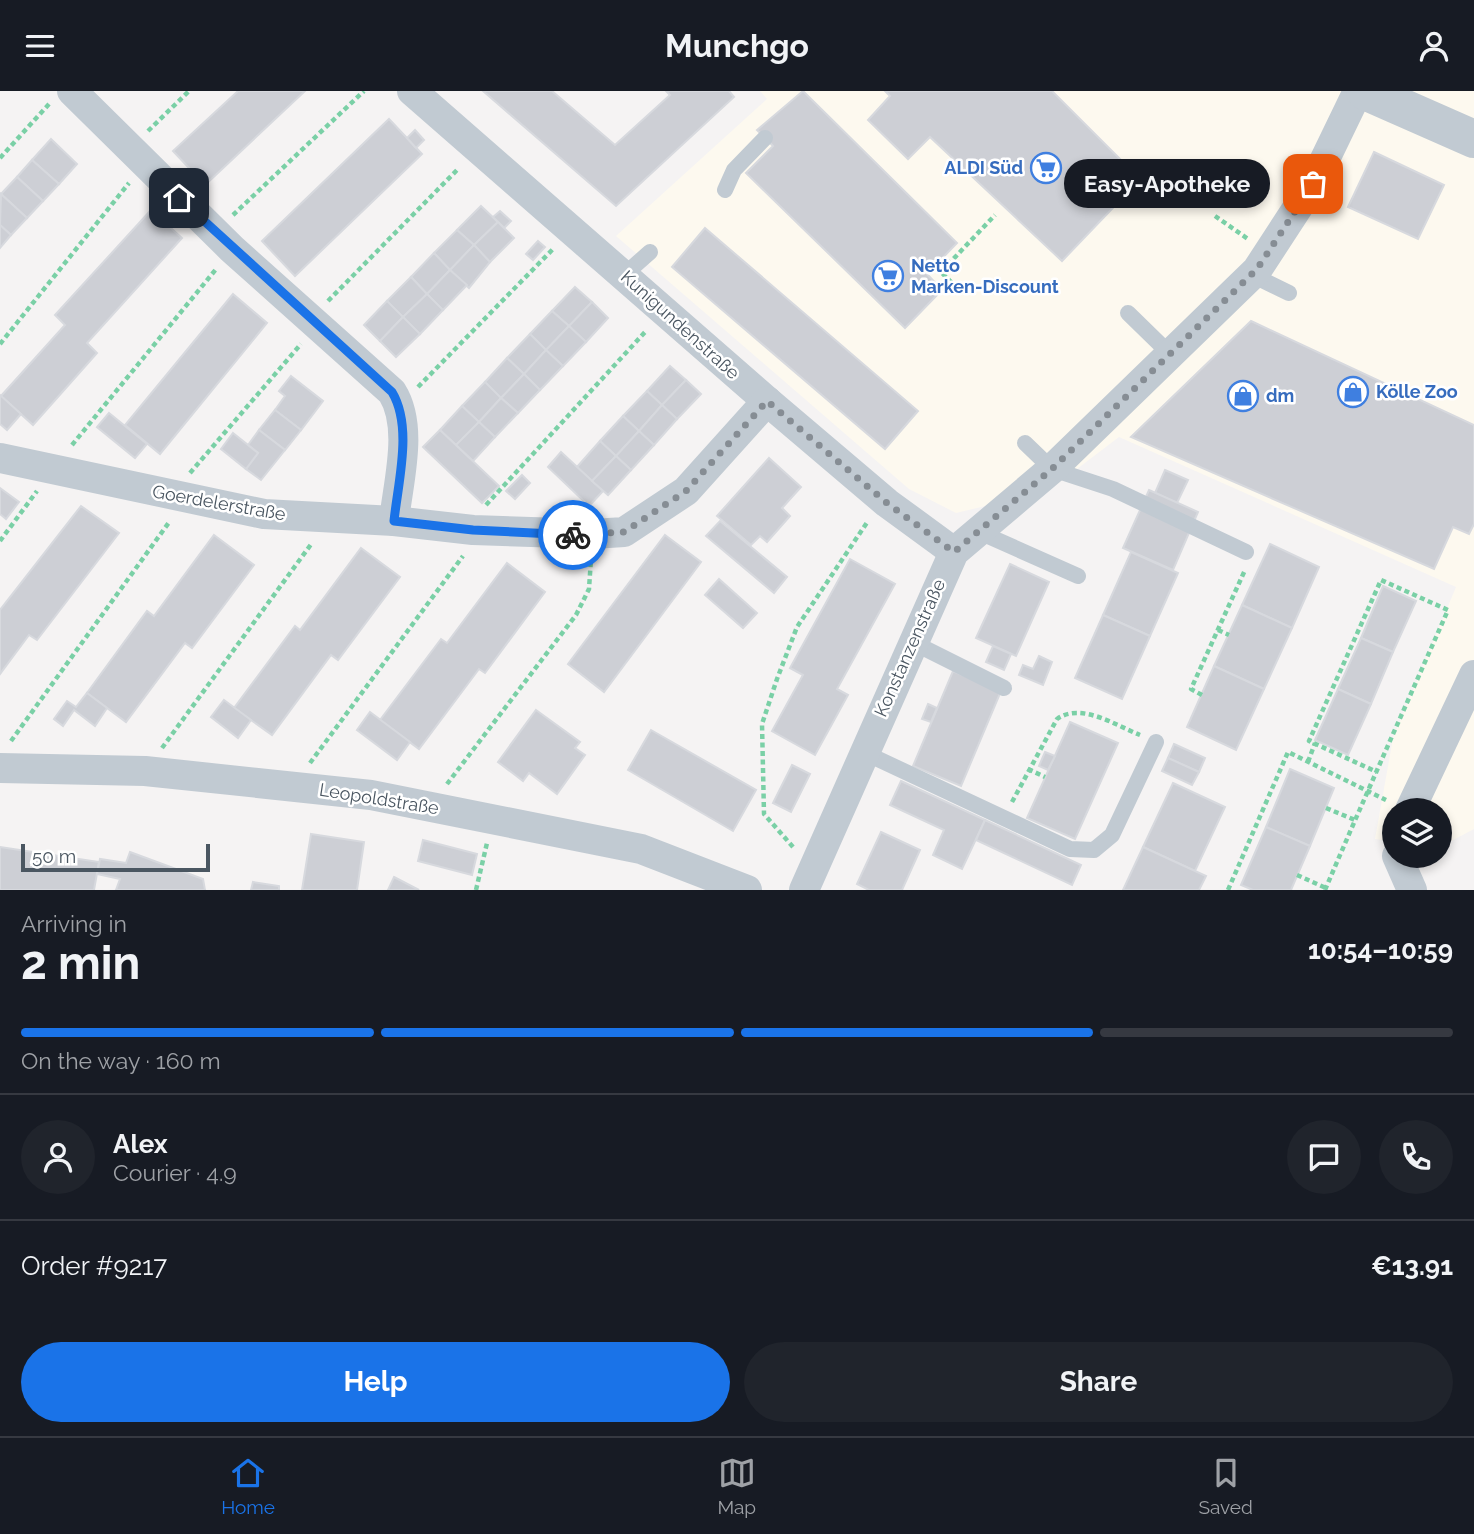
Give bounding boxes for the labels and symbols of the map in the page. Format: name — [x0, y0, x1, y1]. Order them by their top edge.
supermarket icon: ALDI Süd — [1029, 151, 1063, 185]
pin — [1283, 154, 1343, 214]
place label: ALDI Süd — [944, 157, 1023, 178]
callout: Easy-Apotheke — [1064, 159, 1271, 209]
pin — [149, 168, 209, 228]
place label: Netto Marken-Discount — [911, 255, 1059, 297]
supermarket icon: Netto Marken-Discount — [871, 259, 905, 293]
street label: Kunigundenstraße — [617, 266, 744, 384]
shop icon: Kölle Zoo — [1336, 375, 1370, 409]
shop icon: dm — [1226, 379, 1260, 413]
place label: Kölle Zoo — [1376, 381, 1458, 402]
place label: dm — [1266, 385, 1294, 406]
street label: Goerdelerstraße — [151, 480, 288, 525]
courier — [538, 500, 608, 570]
street label: Konstanzenstraße — [870, 575, 949, 720]
street label: Leopoldstraße — [318, 779, 441, 818]
scale bar — [21, 841, 210, 873]

